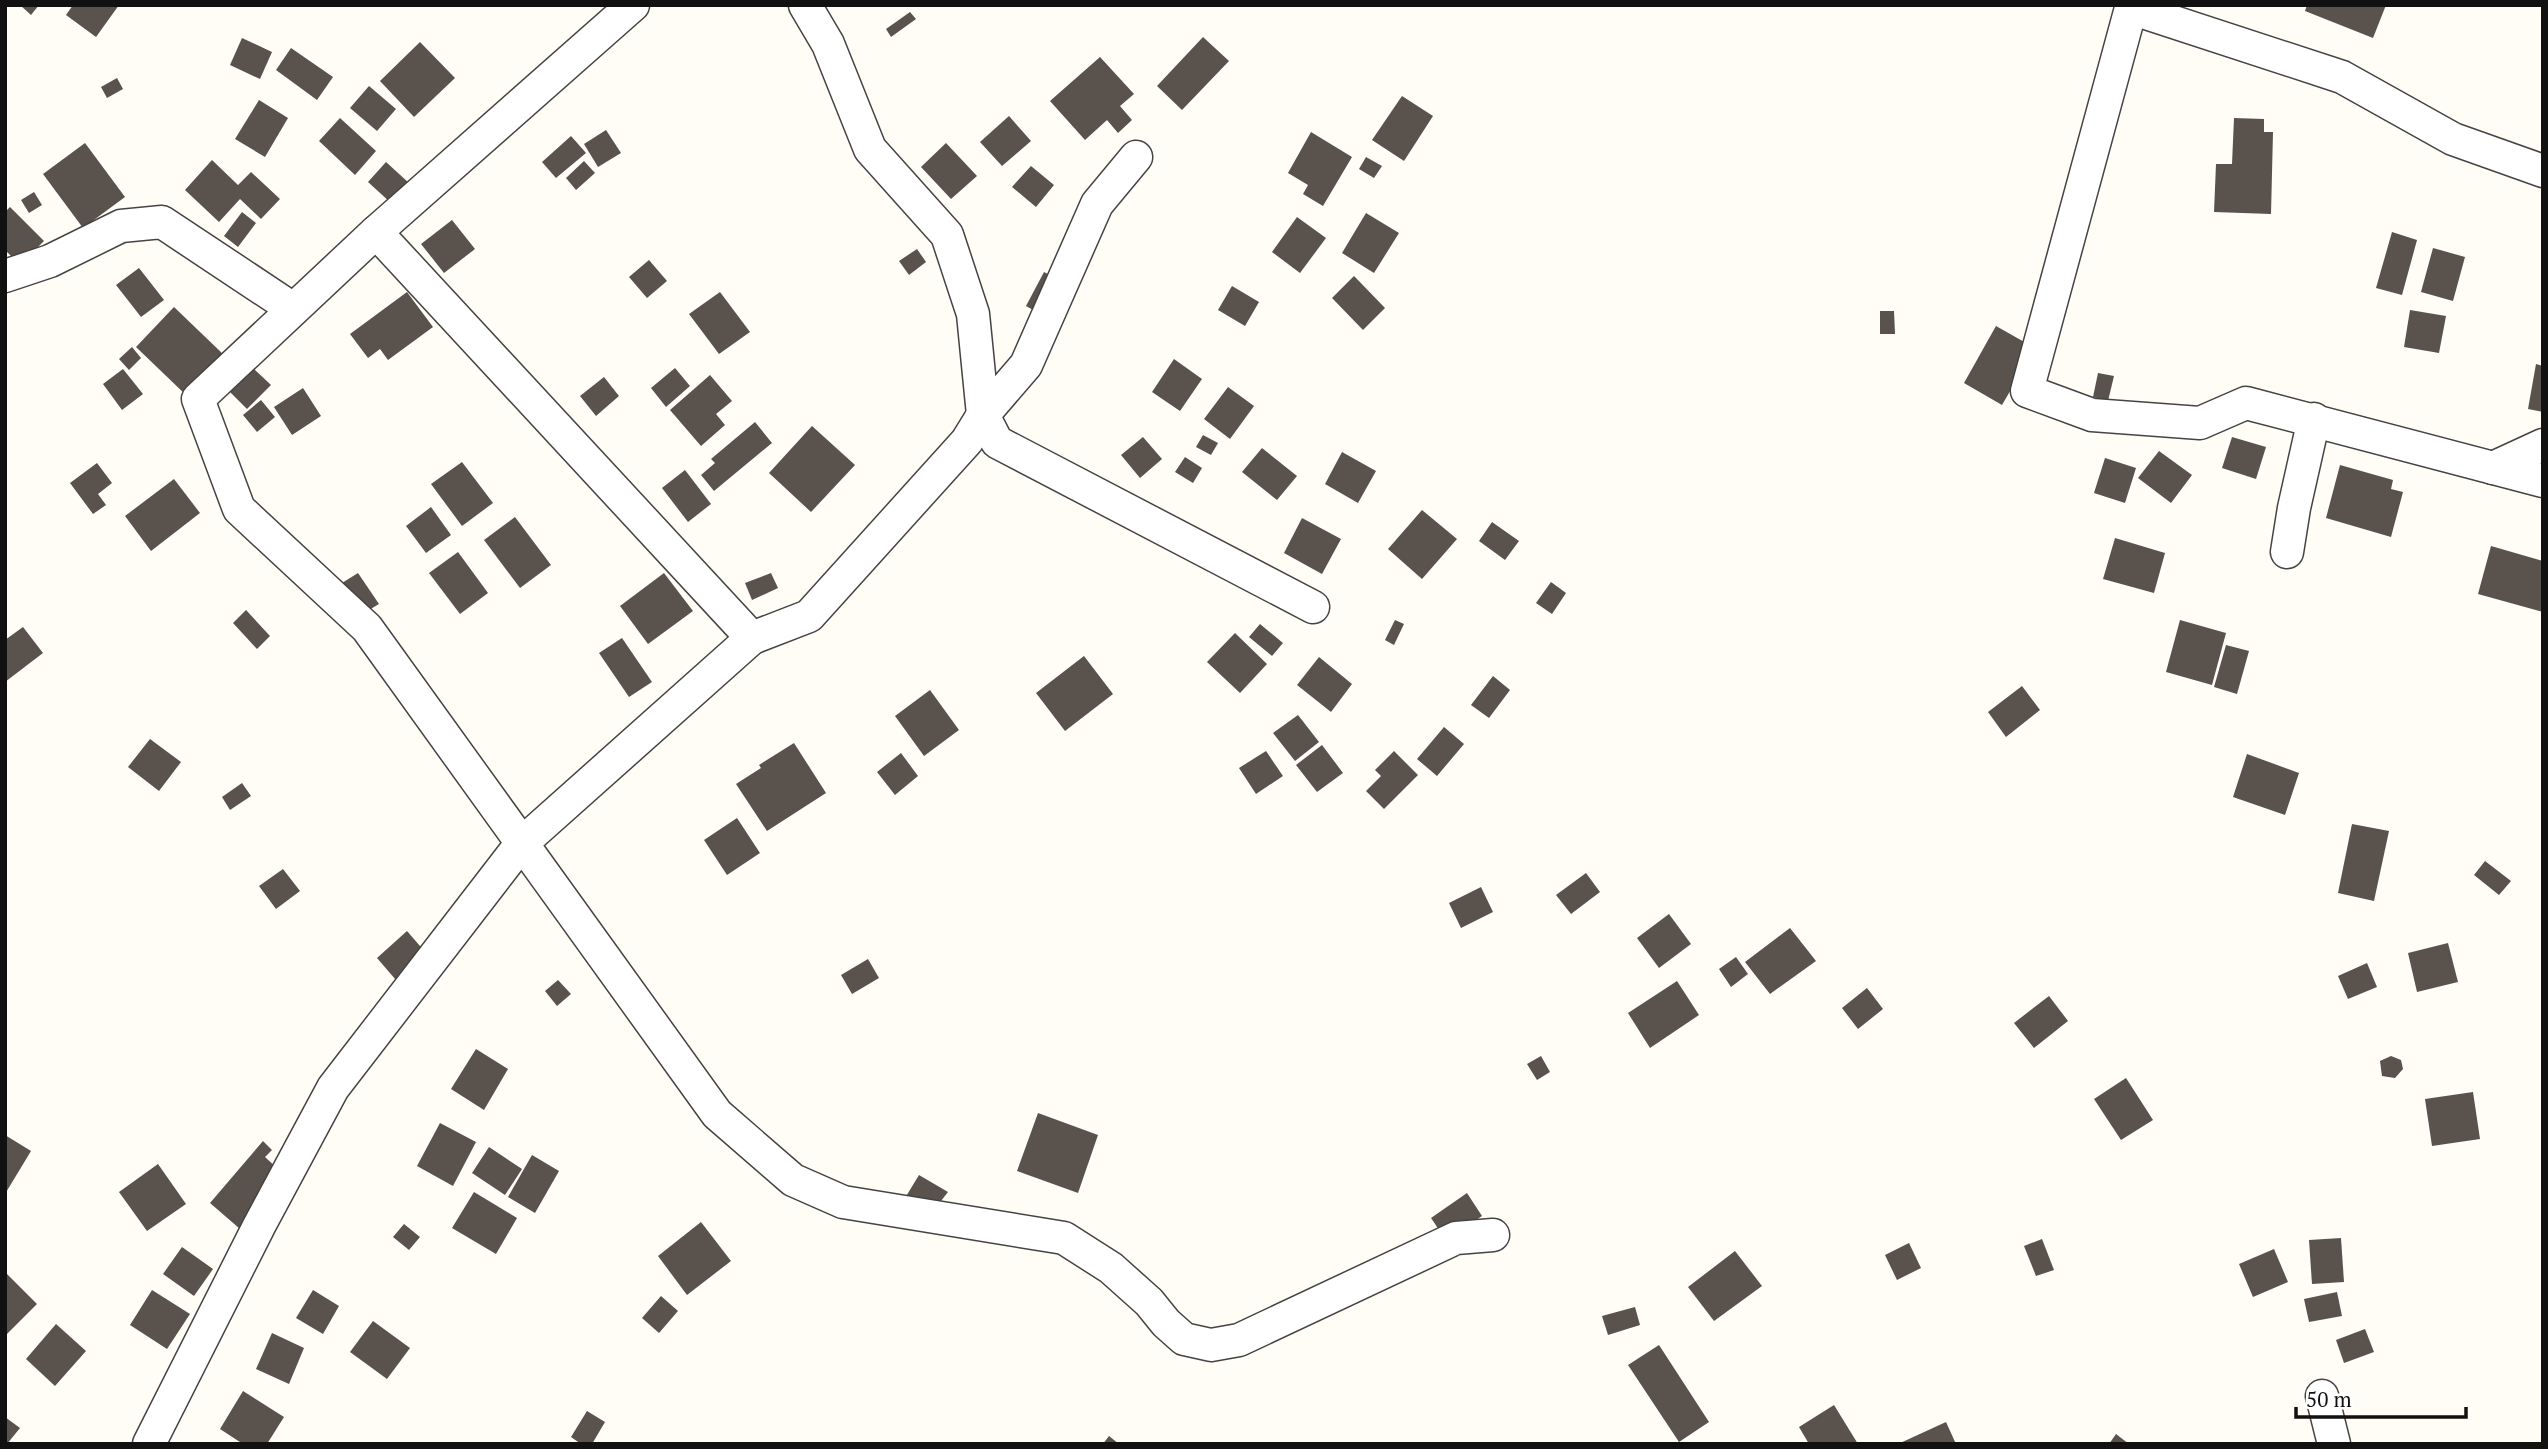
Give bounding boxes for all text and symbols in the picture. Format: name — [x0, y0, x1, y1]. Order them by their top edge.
scale bar — [2296, 1376, 2466, 1420]
text: 50 m — [2306, 1385, 2352, 1413]

